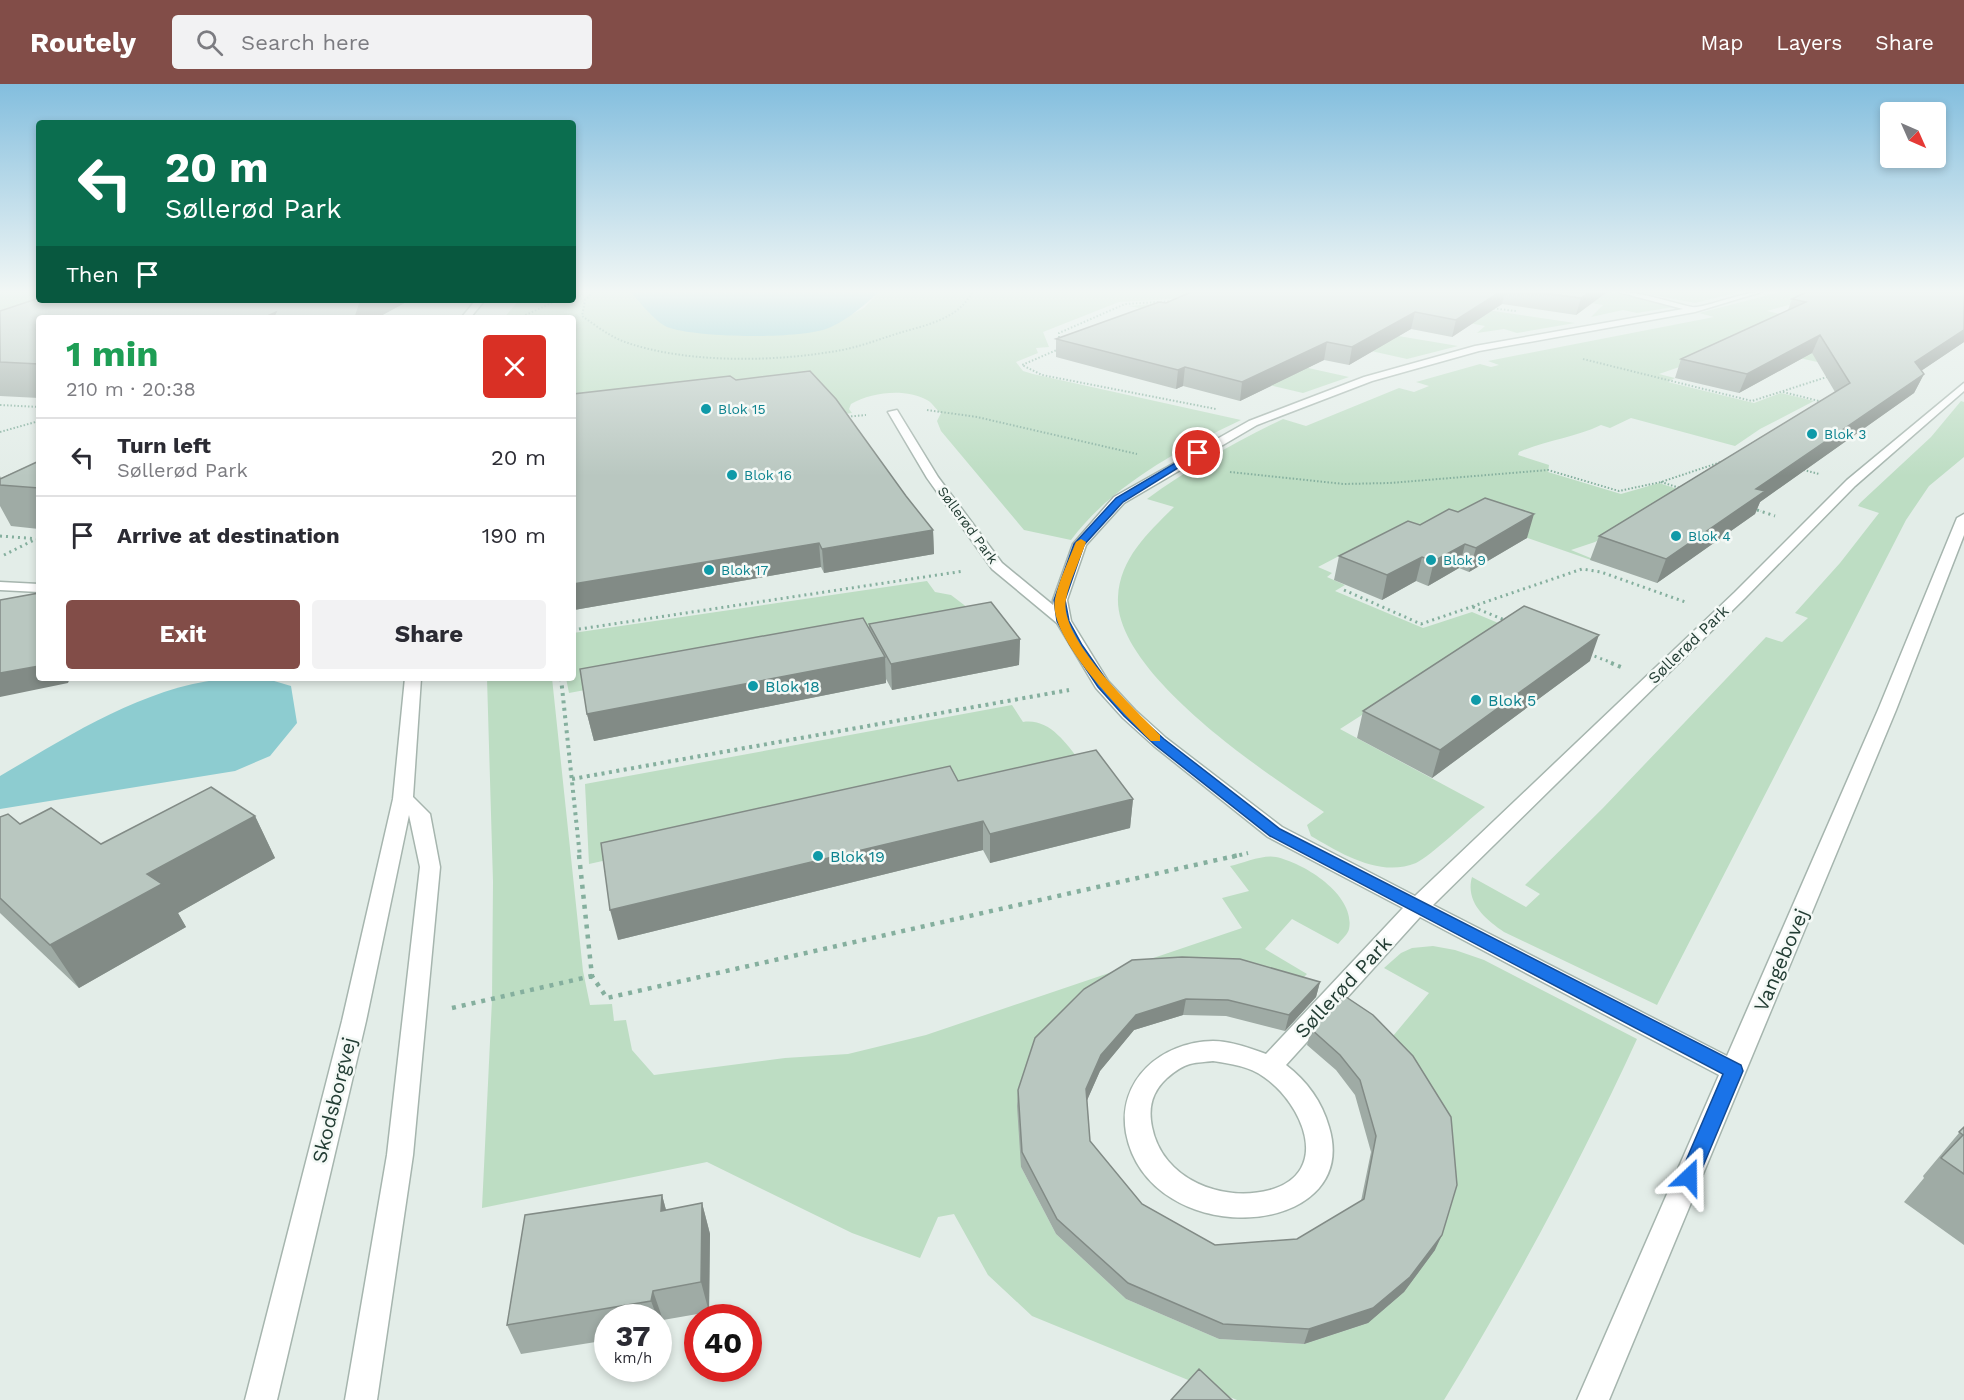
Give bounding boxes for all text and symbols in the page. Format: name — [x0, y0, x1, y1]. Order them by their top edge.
search box — [172, 15, 592, 69]
text: Routely — [30, 26, 136, 59]
icon: search — [193, 26, 226, 59]
text: Search here — [241, 30, 370, 55]
text: Map — [1700, 30, 1743, 55]
text: Layers — [1776, 30, 1842, 55]
text: Share — [1875, 30, 1934, 55]
north arrow — [1880, 102, 1946, 168]
map controls — [1880, 102, 1946, 168]
text: 20 m — [165, 143, 269, 192]
icon: left — [66, 144, 144, 222]
text: Søllerød Park — [165, 193, 342, 225]
icon: arrive — [131, 258, 164, 291]
text: Then — [66, 262, 119, 287]
text: 1 min — [66, 333, 158, 375]
button: close — [483, 335, 546, 398]
text: 210 m · 20:38 — [66, 377, 196, 401]
place label: Blok 15 — [718, 401, 766, 417]
marker: Blok 15 — [699, 402, 713, 416]
place label: Blok 3 — [1824, 426, 1866, 442]
pin — [1172, 427, 1223, 478]
marker: Blok 3 — [1805, 427, 1819, 441]
text: Turn left — [117, 433, 211, 458]
icon: arrive — [1181, 436, 1214, 469]
icon: left — [66, 441, 99, 474]
text: 20 m — [491, 445, 546, 470]
text: Søllerød Park — [117, 458, 248, 482]
place label: Blok 16 — [744, 467, 792, 483]
marker: Blok 16 — [725, 468, 739, 482]
street label: Søllerød Park — [935, 483, 1001, 567]
icon: arrive — [66, 519, 99, 552]
text: Arrive at destination — [117, 523, 340, 548]
text: 190 m — [482, 523, 546, 548]
place label: Blok 4 — [1688, 528, 1731, 544]
marker: Blok 4 — [1669, 529, 1683, 543]
place label: Blok 9 — [1443, 552, 1486, 568]
marker: Blok 9 — [1424, 553, 1438, 567]
place label: Blok 17 — [721, 562, 768, 578]
marker: Blok 17 — [702, 563, 716, 577]
button: Exit — [66, 600, 300, 669]
button: Share — [312, 600, 546, 669]
street label: Søllerød Park — [1644, 601, 1733, 688]
place label: Blok 18 — [765, 677, 820, 696]
marker: Blok 18 — [746, 679, 760, 693]
place label: Blok 5 — [1488, 691, 1536, 710]
marker: Blok 5 — [1469, 693, 1483, 707]
place label: Blok 19 — [830, 847, 885, 866]
marker: Blok 19 — [811, 849, 825, 863]
street label: Vangebovej — [1749, 905, 1813, 1015]
street label: Søllerød Park — [1290, 931, 1396, 1043]
street label: Skodsborgvej — [307, 1035, 361, 1165]
position arrow — [1657, 1145, 1721, 1209]
speed limit sign: 40 — [684, 1304, 762, 1382]
text: 37 — [615, 1318, 651, 1353]
text: km/h — [614, 1349, 652, 1367]

